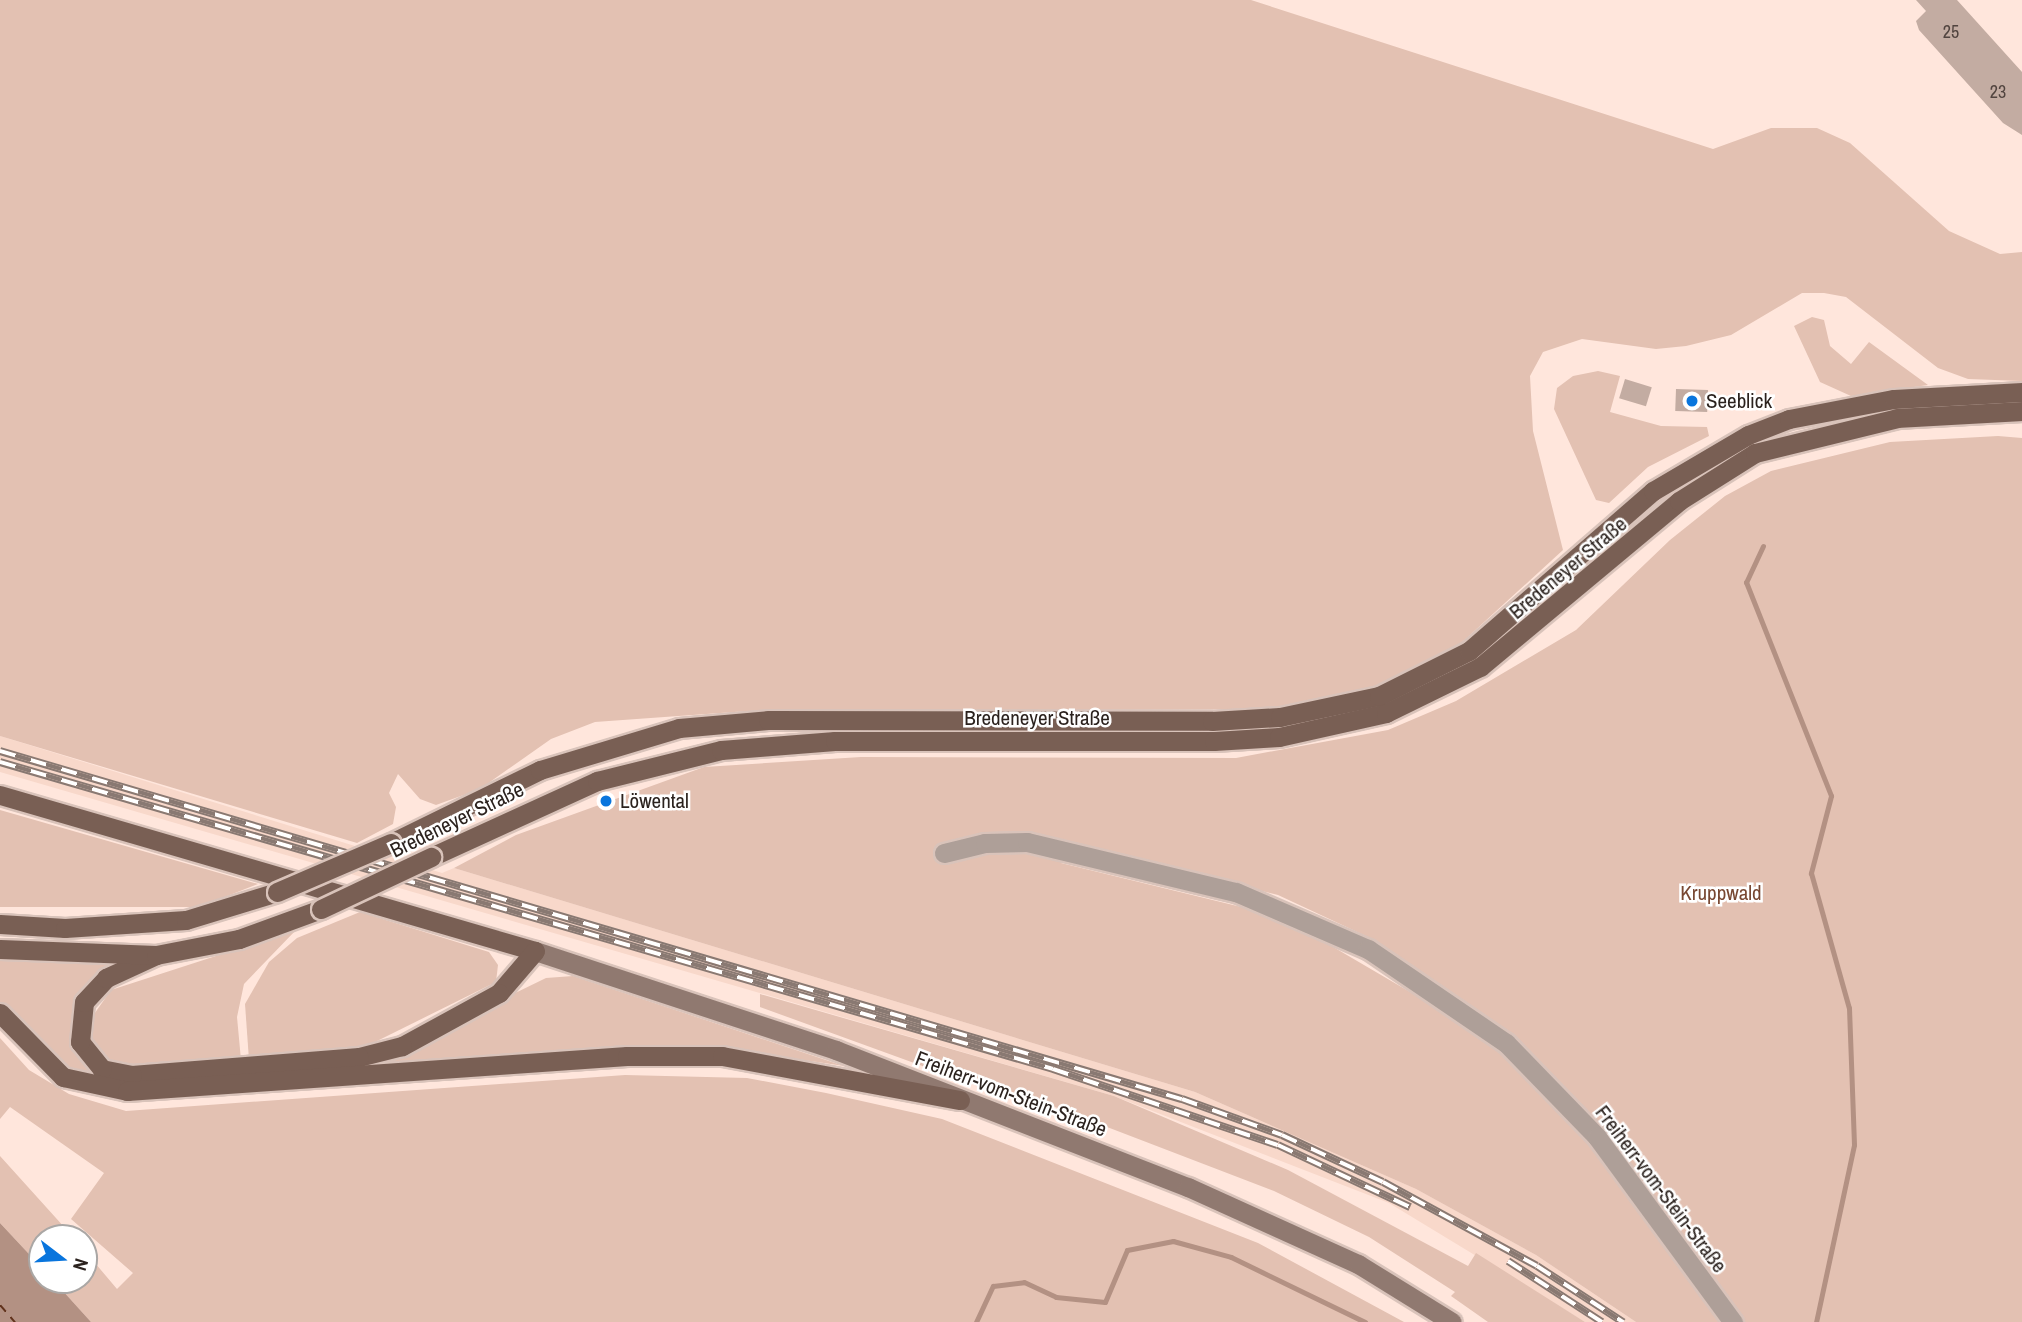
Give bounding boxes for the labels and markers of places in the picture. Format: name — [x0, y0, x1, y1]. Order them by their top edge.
place label: Seeblick — [1706, 388, 1772, 414]
marker: Seeblick — [1684, 393, 1700, 409]
place label: Löwental — [620, 788, 689, 814]
marker: Löwental — [598, 793, 614, 809]

